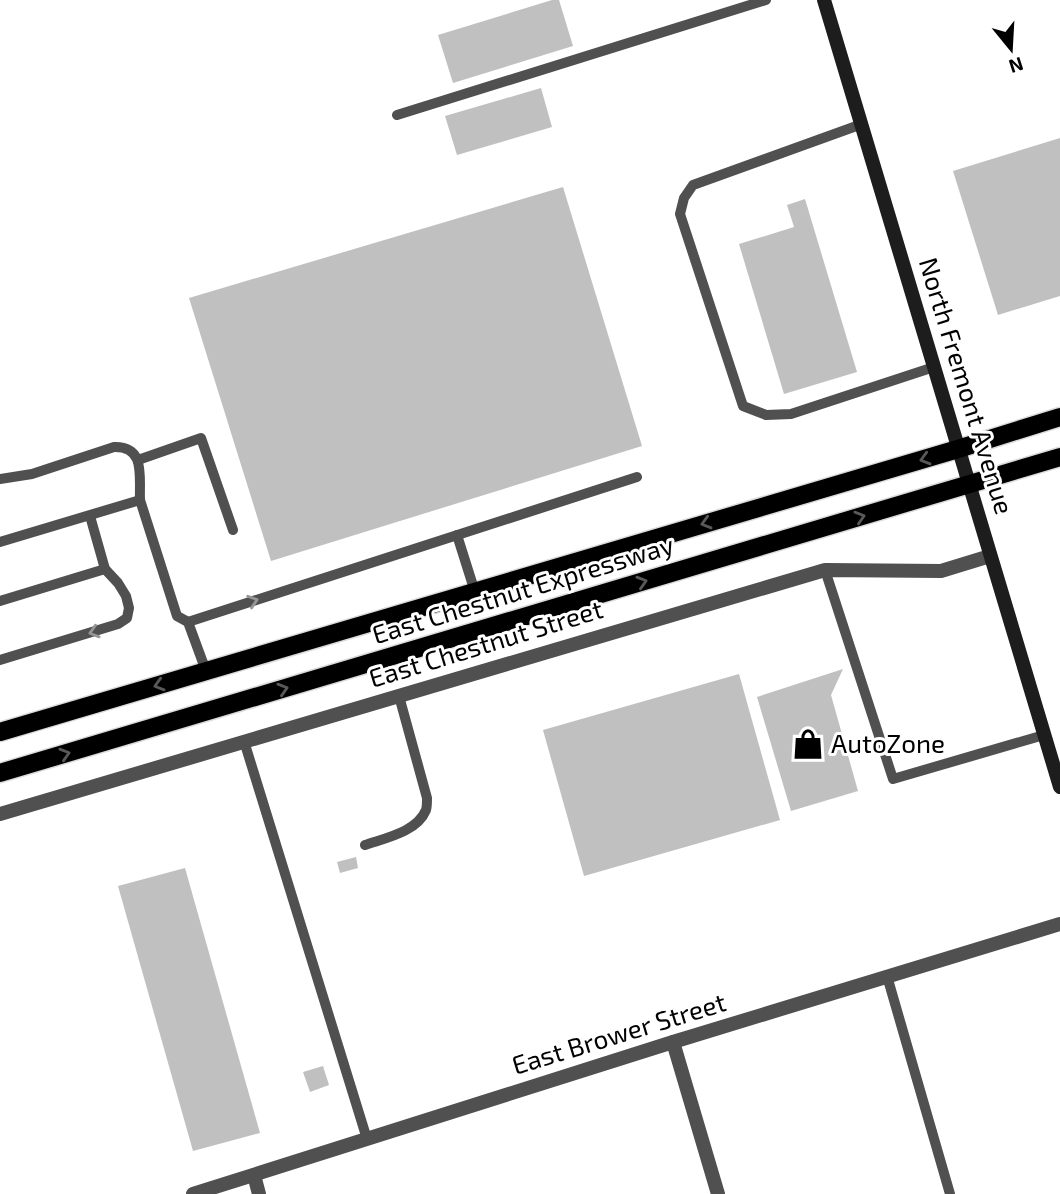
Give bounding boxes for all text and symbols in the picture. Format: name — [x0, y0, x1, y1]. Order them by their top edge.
north arrow — [976, 14, 1046, 84]
text: N — [1006, 53, 1026, 79]
street label: North Fremont Avenue — [914, 253, 1021, 518]
one-way arrow — [919, 450, 931, 465]
one-way arrow — [854, 511, 866, 526]
one-way arrow — [701, 515, 713, 530]
street label: East Chestnut Expressway — [368, 528, 677, 649]
one-way arrow — [636, 576, 648, 591]
street label: East Chestnut Street — [365, 592, 606, 693]
one-way arrow — [246, 595, 258, 609]
one-way arrow — [89, 624, 101, 638]
one-way arrow — [154, 676, 166, 691]
one-way arrow — [277, 683, 289, 698]
shop icon: AutoZone — [791, 727, 825, 761]
place label: AutoZone — [831, 727, 945, 758]
one-way arrow — [59, 747, 71, 762]
street label: East Brower Street — [508, 985, 729, 1080]

